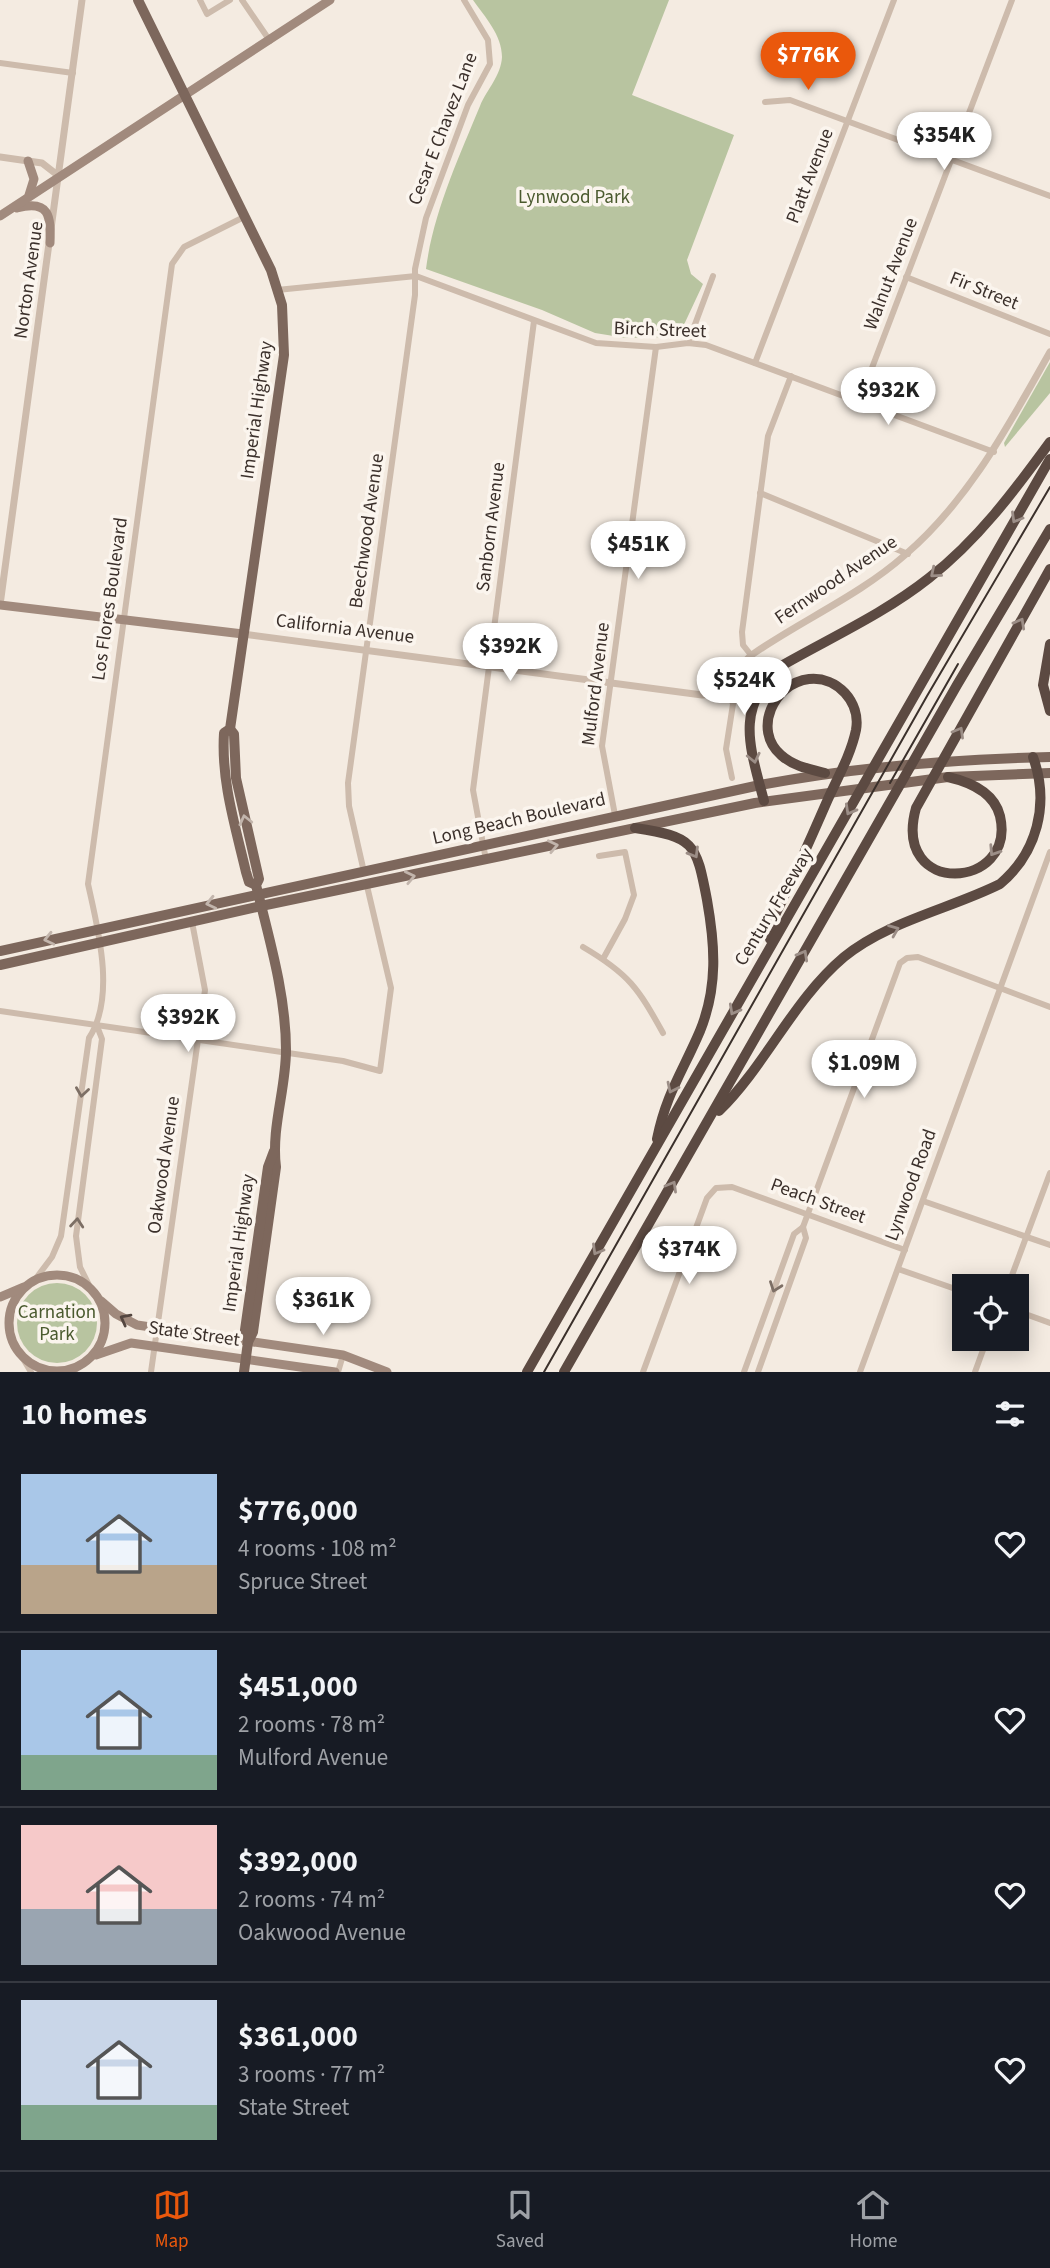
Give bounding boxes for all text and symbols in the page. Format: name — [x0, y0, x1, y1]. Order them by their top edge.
pin: $776K — [759, 32, 857, 92]
text: $776K — [777, 38, 839, 71]
street label: Cesar E Chavez Lane — [401, 49, 485, 209]
pin: $354K — [895, 113, 993, 172]
text: $354K — [913, 118, 975, 151]
street label: Platt Avenue — [780, 125, 840, 227]
park label: Lynwood Park — [518, 184, 631, 211]
street label: Walnut Avenue — [857, 214, 925, 334]
street label: Norton Avenue — [7, 219, 51, 341]
street label: Fir Street — [946, 265, 1023, 317]
street label: Birch Street — [613, 315, 707, 345]
street label: Imperial Highway — [234, 339, 280, 481]
pin: $932K — [839, 368, 937, 427]
text: $932K — [857, 373, 919, 406]
street label: Beechwood Avenue — [343, 452, 391, 610]
street label: Sanborn Avenue — [470, 461, 512, 593]
one-way arrow — [1011, 511, 1024, 524]
street label: Los Flores Boulevard — [85, 516, 135, 682]
pin: $451K — [589, 522, 687, 581]
text: $451K — [607, 527, 669, 560]
street label: Fernwood Avenue — [769, 529, 903, 631]
one-way arrow — [930, 565, 943, 577]
street label: California Avenue — [274, 607, 416, 651]
one-way arrow — [1012, 618, 1025, 630]
street label: Mulford Avenue — [575, 621, 617, 747]
pin: $392K — [461, 624, 559, 683]
text: $392K — [479, 629, 541, 662]
pin: $524K — [695, 658, 793, 717]
text: $524K — [713, 663, 775, 696]
one-way arrow — [951, 727, 964, 739]
one-way arrow — [746, 752, 760, 764]
street label: Long Beach Boulevard — [430, 786, 608, 852]
one-way arrow — [845, 803, 858, 815]
one-way arrow — [239, 814, 254, 826]
one-way arrow — [547, 840, 559, 855]
street label: Century Freeway — [728, 843, 820, 971]
one-way arrow — [989, 843, 1002, 856]
one-way arrow — [686, 846, 699, 859]
one-way arrow — [404, 870, 416, 885]
one-way arrow — [205, 894, 217, 909]
one-way arrow — [888, 924, 900, 938]
one-way arrow — [43, 931, 55, 946]
one-way arrow — [795, 949, 808, 962]
pin: $392K — [139, 995, 237, 1054]
text: $392K — [157, 1000, 219, 1033]
one-way arrow — [729, 1002, 742, 1015]
pin: $1.09M — [807, 1040, 921, 1100]
text: $1.09M — [827, 1046, 901, 1079]
one-way arrow — [667, 1081, 681, 1093]
one-way arrow — [74, 1086, 89, 1098]
street label: Oakwood Avenue — [141, 1094, 187, 1236]
street label: Lynwood Road — [878, 1125, 944, 1245]
street label: Peach Street — [767, 1171, 870, 1231]
street label: Imperial Highway — [216, 1172, 262, 1314]
one-way arrow — [664, 1180, 677, 1193]
one-way arrow — [69, 1218, 84, 1229]
pin: $374K — [640, 1226, 738, 1286]
text: $374K — [658, 1232, 720, 1265]
one-way arrow — [592, 1242, 605, 1255]
map controls — [952, 1274, 1029, 1351]
button: locate — [952, 1274, 1029, 1351]
pin: $361K — [274, 1278, 372, 1337]
one-way arrow — [769, 1280, 783, 1292]
text: $361K — [292, 1283, 354, 1316]
park label: Carnation Park — [18, 1299, 96, 1348]
one-way arrow — [120, 1313, 132, 1327]
street label: State Street — [147, 1314, 242, 1354]
text: 10 homes — [21, 1393, 147, 1436]
icon: filters — [991, 1395, 1029, 1433]
text: $776,000 — [238, 1489, 358, 1532]
icon: home — [77, 1502, 161, 1586]
icon: heart — [991, 1525, 1029, 1563]
text: 4 rooms · 108 m² — [238, 1532, 397, 1565]
text: Spruce Street — [238, 1565, 367, 1598]
text: $451,000 — [238, 1665, 358, 1708]
icon: home — [77, 1678, 161, 1762]
icon: heart — [991, 1701, 1029, 1739]
text: 2 rooms · 78 m² — [238, 1708, 385, 1741]
text: Mulford Avenue — [238, 1741, 388, 1774]
text: $392,000 — [238, 1840, 358, 1883]
icon: home — [77, 1853, 161, 1937]
icon: heart — [991, 1876, 1029, 1914]
text: 2 rooms · 74 m² — [238, 1883, 385, 1916]
text: Oakwood Avenue — [238, 1916, 406, 1949]
text: $361,000 — [238, 2015, 358, 2058]
icon: home — [77, 2028, 161, 2112]
icon: heart — [991, 2051, 1029, 2089]
text: 3 rooms · 77 m² — [238, 2058, 385, 2091]
text: State Street — [238, 2091, 349, 2124]
tab: Map — [153, 2186, 191, 2255]
tab: Saved — [496, 2186, 544, 2255]
tab: Home — [850, 2186, 897, 2255]

